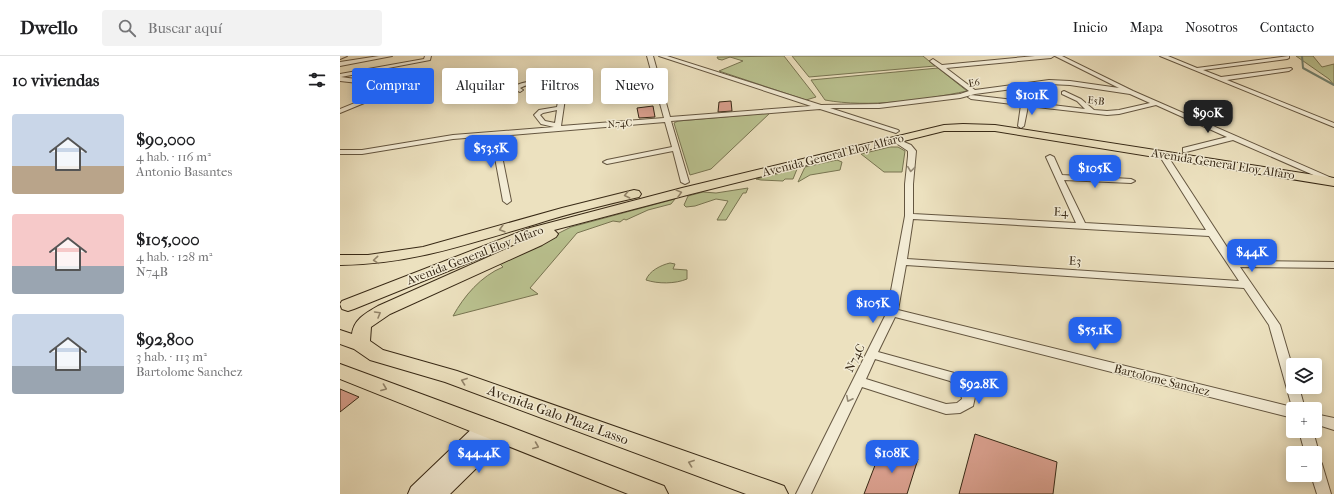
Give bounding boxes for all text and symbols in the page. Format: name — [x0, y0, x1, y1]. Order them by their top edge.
search box — [102, 10, 382, 46]
text: Dwello — [20, 17, 78, 39]
icon: search — [116, 17, 138, 39]
text: Buscar aquí — [148, 19, 222, 37]
text: Inicio — [1073, 19, 1108, 36]
text: Mapa — [1130, 19, 1163, 36]
text: Nosotros — [1185, 19, 1238, 36]
text: Contacto — [1260, 19, 1314, 36]
chip: Comprar — [352, 68, 434, 104]
chip: Alquilar — [442, 68, 518, 104]
chip: Filtros — [526, 68, 593, 104]
chip: Nuevo — [601, 68, 668, 104]
icon: filters — [306, 69, 328, 91]
text: 10 viviendas — [12, 70, 99, 90]
street label: E6 — [967, 76, 981, 90]
pin: $101K — [1004, 82, 1060, 116]
text: $101K — [1016, 87, 1048, 102]
street label: E5B — [1087, 94, 1105, 108]
pin: $90K — [1184, 100, 1232, 134]
text: $90K — [1193, 105, 1223, 120]
street label: N74C — [607, 117, 633, 131]
text: $90,000 — [136, 129, 195, 149]
icon: home — [44, 130, 92, 178]
street label: Avenida General Eloy Alfaro — [760, 131, 905, 180]
pin: $53.5K — [458, 135, 524, 169]
text: $53.5K — [473, 140, 509, 155]
street label: Avenida General Eloy Alfaro — [1149, 146, 1296, 182]
text: 4 hab. · 116 m² — [136, 149, 211, 164]
pin: $105K — [1067, 155, 1123, 189]
text: $105K — [1078, 160, 1112, 175]
text: Antonio Basantes — [136, 164, 232, 179]
one-way arrow — [907, 166, 916, 172]
one-way arrow — [675, 189, 682, 198]
one-way arrow — [624, 191, 631, 199]
street label: E4 — [1053, 205, 1069, 219]
street label: Avenida General Eloy Alfaro — [404, 222, 545, 288]
one-way arrow — [499, 224, 506, 233]
text: $105,000 — [136, 229, 200, 249]
icon: home — [44, 230, 92, 278]
pin: $44K — [1228, 239, 1276, 273]
text: $44K — [1236, 244, 1268, 259]
text: 4 hab. · 128 m² — [136, 249, 212, 264]
street label: E3 — [1068, 254, 1082, 268]
one-way arrow — [373, 255, 379, 264]
text: N74B — [136, 264, 168, 279]
pin: $105K — [845, 290, 901, 324]
text: $105K — [856, 295, 890, 310]
one-way arrow — [374, 311, 381, 318]
pin: $55.1K — [1062, 317, 1128, 351]
text: $55.1K — [1078, 322, 1112, 337]
text: $92,800 — [136, 329, 194, 349]
icon: home — [44, 330, 92, 378]
street label: N74C — [842, 342, 868, 374]
text: 3 hab. · 113 m² — [136, 349, 207, 364]
map controls — [1286, 358, 1322, 482]
button: layers — [1286, 358, 1322, 394]
street label: Bartolome Sanchez — [1113, 361, 1212, 399]
text: Bartolome Sanchez — [136, 364, 243, 379]
pin: $92.8K — [946, 371, 1012, 405]
text: $92.8K — [959, 376, 999, 391]
one-way arrow — [460, 377, 467, 385]
street label: Avenida Galo Plaza Lasso — [484, 381, 631, 448]
one-way arrow — [381, 384, 388, 392]
one-way arrow — [846, 395, 854, 403]
button: + — [1286, 402, 1322, 438]
pin: $44.4K — [446, 440, 512, 474]
pin: $108K — [864, 440, 920, 474]
one-way arrow — [533, 442, 540, 450]
text: $44.4K — [458, 445, 500, 460]
text: $108K — [875, 445, 909, 460]
button: − — [1286, 446, 1322, 482]
one-way arrow — [688, 459, 695, 467]

